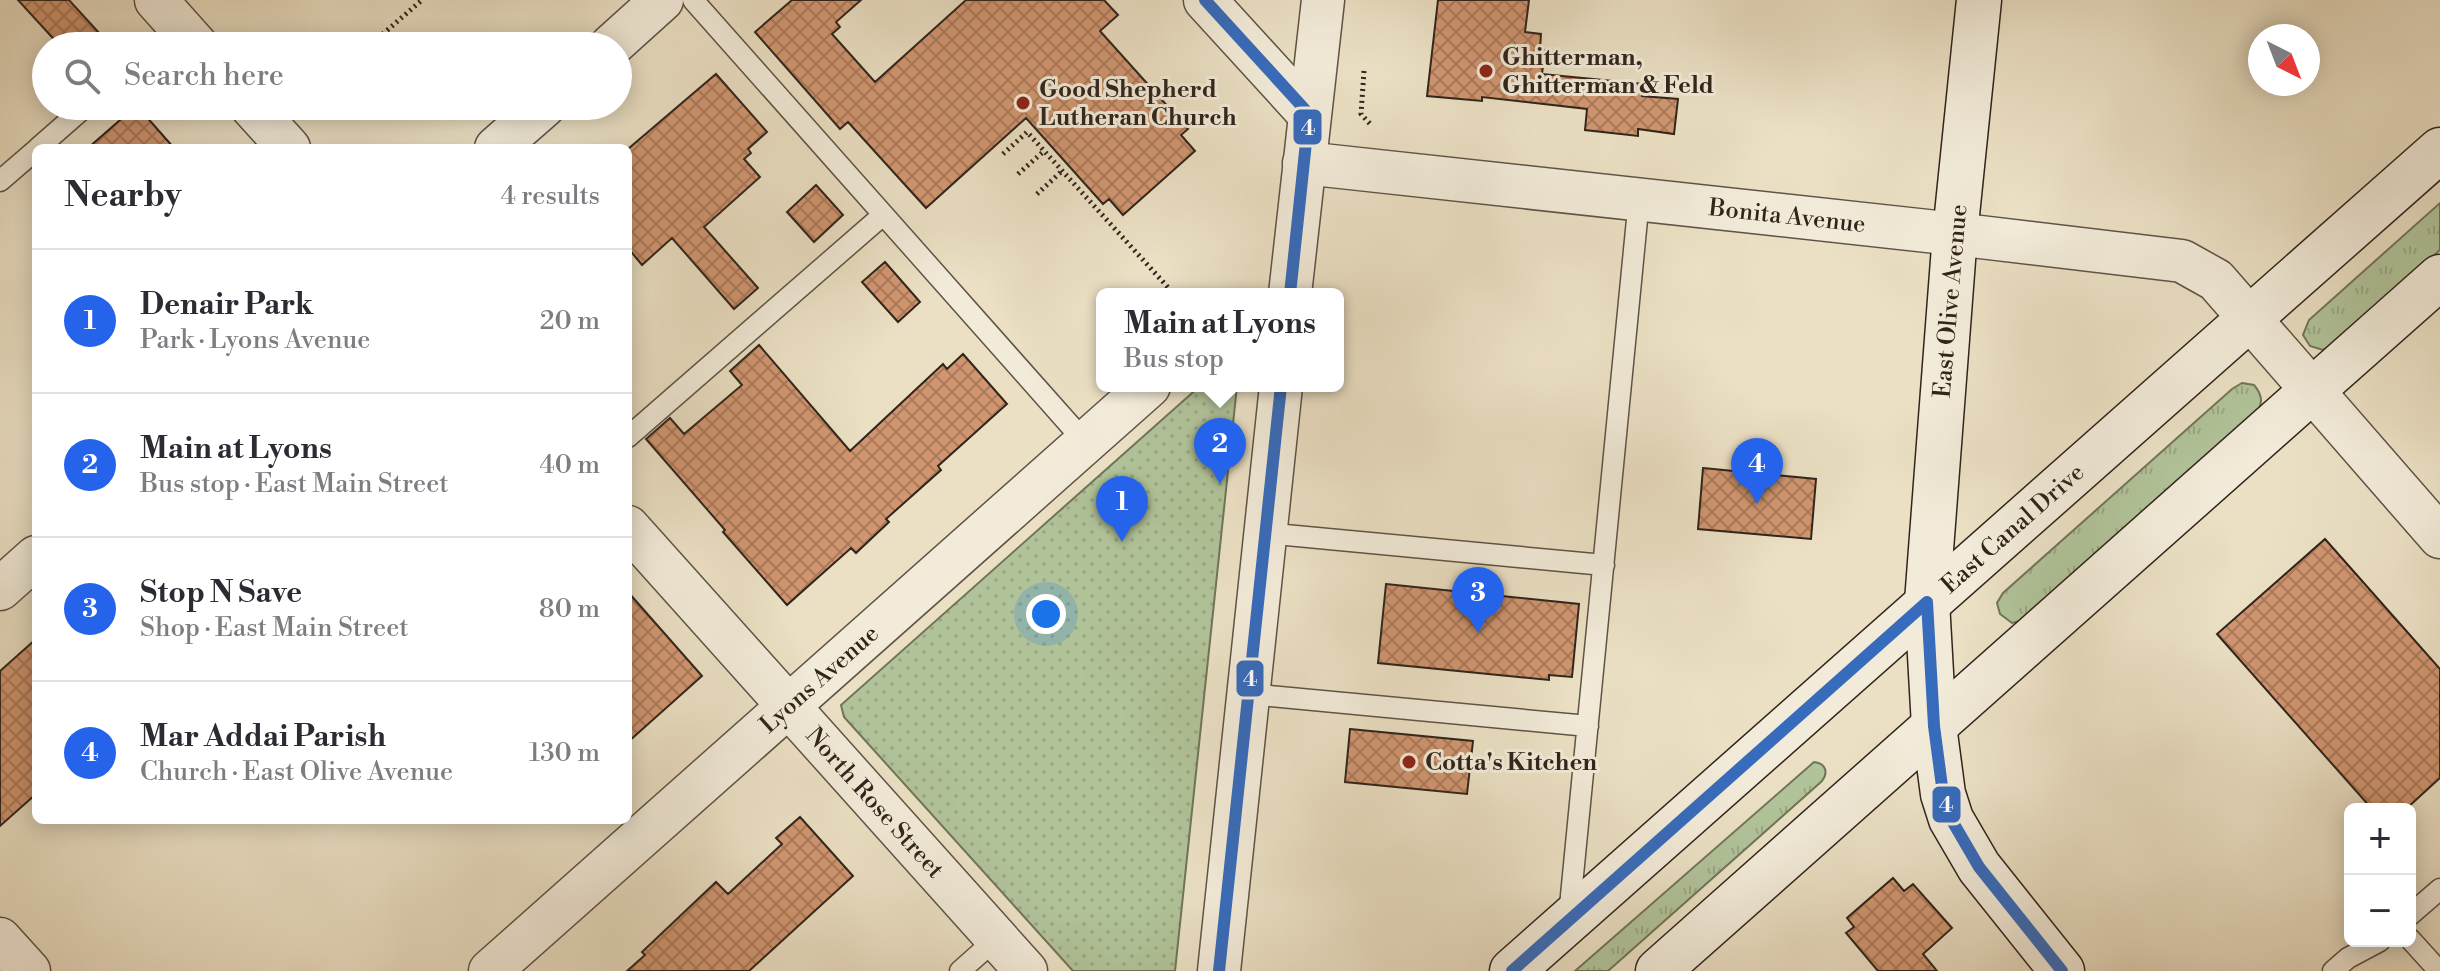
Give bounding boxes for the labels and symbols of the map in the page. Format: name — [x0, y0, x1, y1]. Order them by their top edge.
north arrow — [2248, 24, 2320, 96]
place label: Ghitterman, Ghitterman & Feld — [1502, 43, 1714, 101]
marker: Ghitterman, Ghitterman & Feld — [1477, 62, 1495, 80]
place label: Good Shepherd Lutheran Church — [1039, 75, 1237, 133]
marker: Good Shepherd Lutheran Church — [1014, 94, 1032, 112]
line badge: 4 — [1292, 108, 1323, 146]
text: 4 — [1301, 115, 1315, 142]
street label: Bonita Avenue — [1706, 193, 1867, 240]
street label: East Olive Avenue — [1928, 203, 1974, 399]
pin: 2 — [1194, 418, 1246, 484]
pin: 4 — [1731, 438, 1783, 504]
street label: East Canal Drive — [1935, 458, 2091, 600]
pin: 1 — [1096, 476, 1148, 542]
pin: 3 — [1452, 567, 1504, 633]
your location — [1026, 594, 1066, 634]
street label: Lyons Avenue — [754, 619, 885, 740]
line badge: 4 — [1235, 659, 1265, 698]
text: 4 — [1243, 666, 1257, 693]
street label: North Rose Street — [799, 721, 950, 885]
place label: Cotta's Kitchen — [1425, 748, 1597, 778]
marker: Cotta's Kitchen — [1400, 753, 1418, 771]
line badge: 4 — [1931, 785, 1962, 824]
text: 4 — [1939, 792, 1953, 819]

